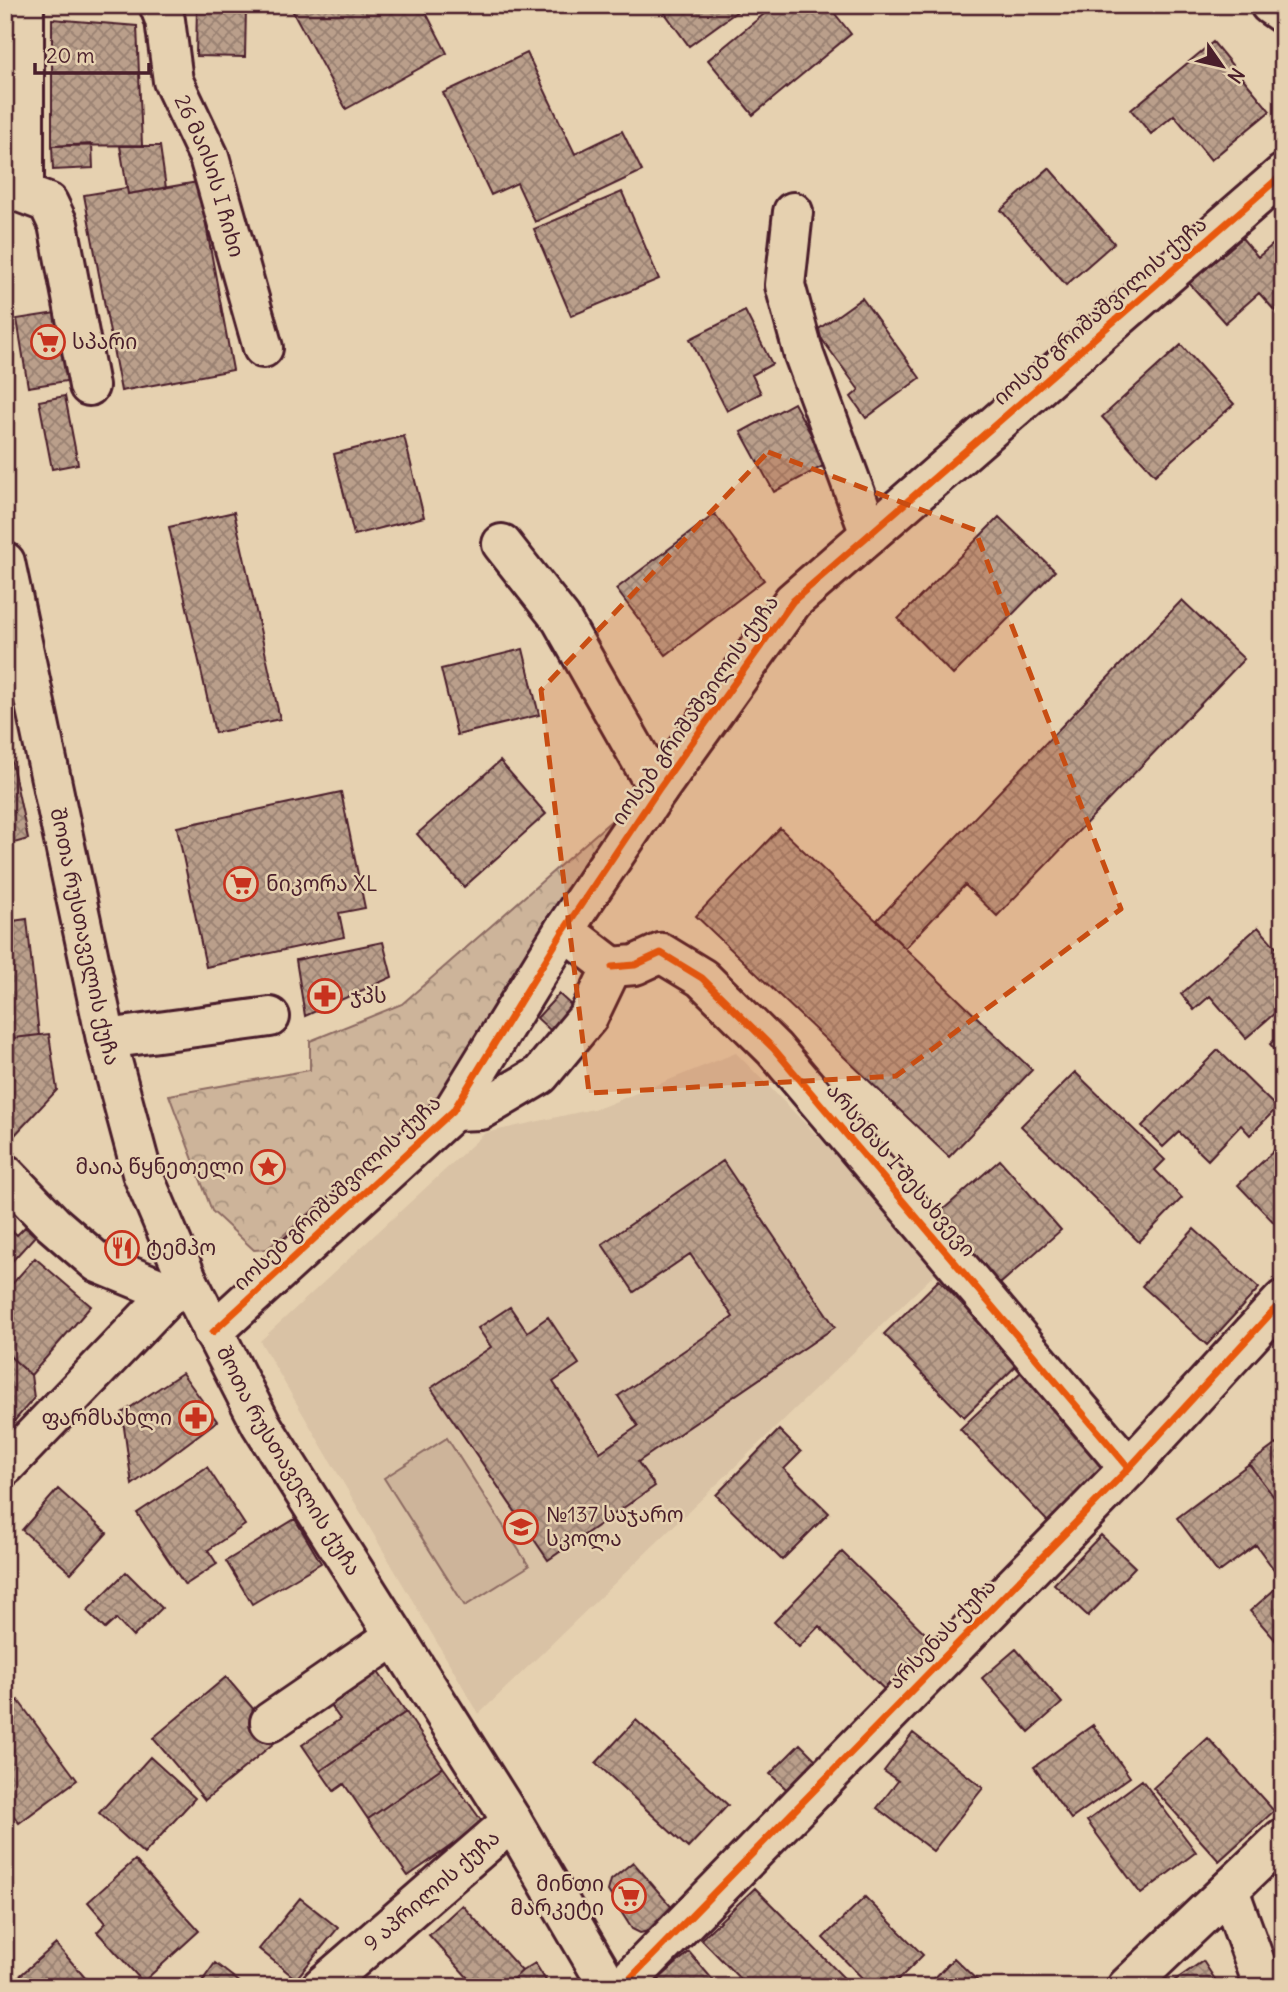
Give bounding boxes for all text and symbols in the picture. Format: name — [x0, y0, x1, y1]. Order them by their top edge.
scale bar — [35, 32, 149, 76]
north arrow — [1186, 32, 1256, 102]
text: 20 m — [46, 42, 95, 69]
text: N — [1222, 63, 1250, 88]
street label: 26 მაისის I ჩიხი — [168, 90, 251, 260]
street label: იოსებ გრიშაშვილის ქუჩა — [987, 210, 1212, 411]
supermarket icon: სპარი — [29, 323, 67, 361]
place label: სპარი — [72, 328, 137, 355]
street label: იოსებ გრიშაშვილის ქუჩა — [605, 590, 784, 830]
street label: შოთა რუსთაველის ქუჩა — [44, 805, 126, 1068]
supermarket icon: ნიკორა XL — [222, 865, 260, 903]
place label: ნიკორა XL — [266, 870, 377, 897]
pharmacy icon: ჯპს — [306, 977, 344, 1015]
place label: ჯპს — [350, 982, 387, 1009]
street label: არსენას I შესახვევი — [821, 1077, 982, 1262]
street label: იოსებ გრიშაშვილის ქუჩა — [227, 1089, 446, 1296]
place icon: მაია წყნეთელი — [249, 1148, 287, 1186]
place label: მაია წყნეთელი — [76, 1153, 244, 1180]
restaurant icon: ტემპო — [103, 1229, 141, 1267]
place label: ტემპო — [146, 1234, 216, 1261]
street label: შოთა რუსთაველის ქუჩა — [211, 1341, 367, 1581]
pharmacy icon: ფარმსახლი — [177, 1399, 215, 1437]
place label: ფარმსახლი — [41, 1404, 172, 1431]
place label: №137 საჯარო სკოლა — [546, 1501, 684, 1552]
school or university icon: №137 საჯარო სკოლა — [502, 1508, 540, 1546]
street label: არსენას ქუჩა — [882, 1573, 1001, 1695]
street label: 9 აპრილის ქუჩა — [358, 1824, 505, 1957]
place label: მინთი მარკეტი — [511, 1870, 604, 1921]
supermarket icon: მინთი მარკეტი — [610, 1877, 648, 1915]

